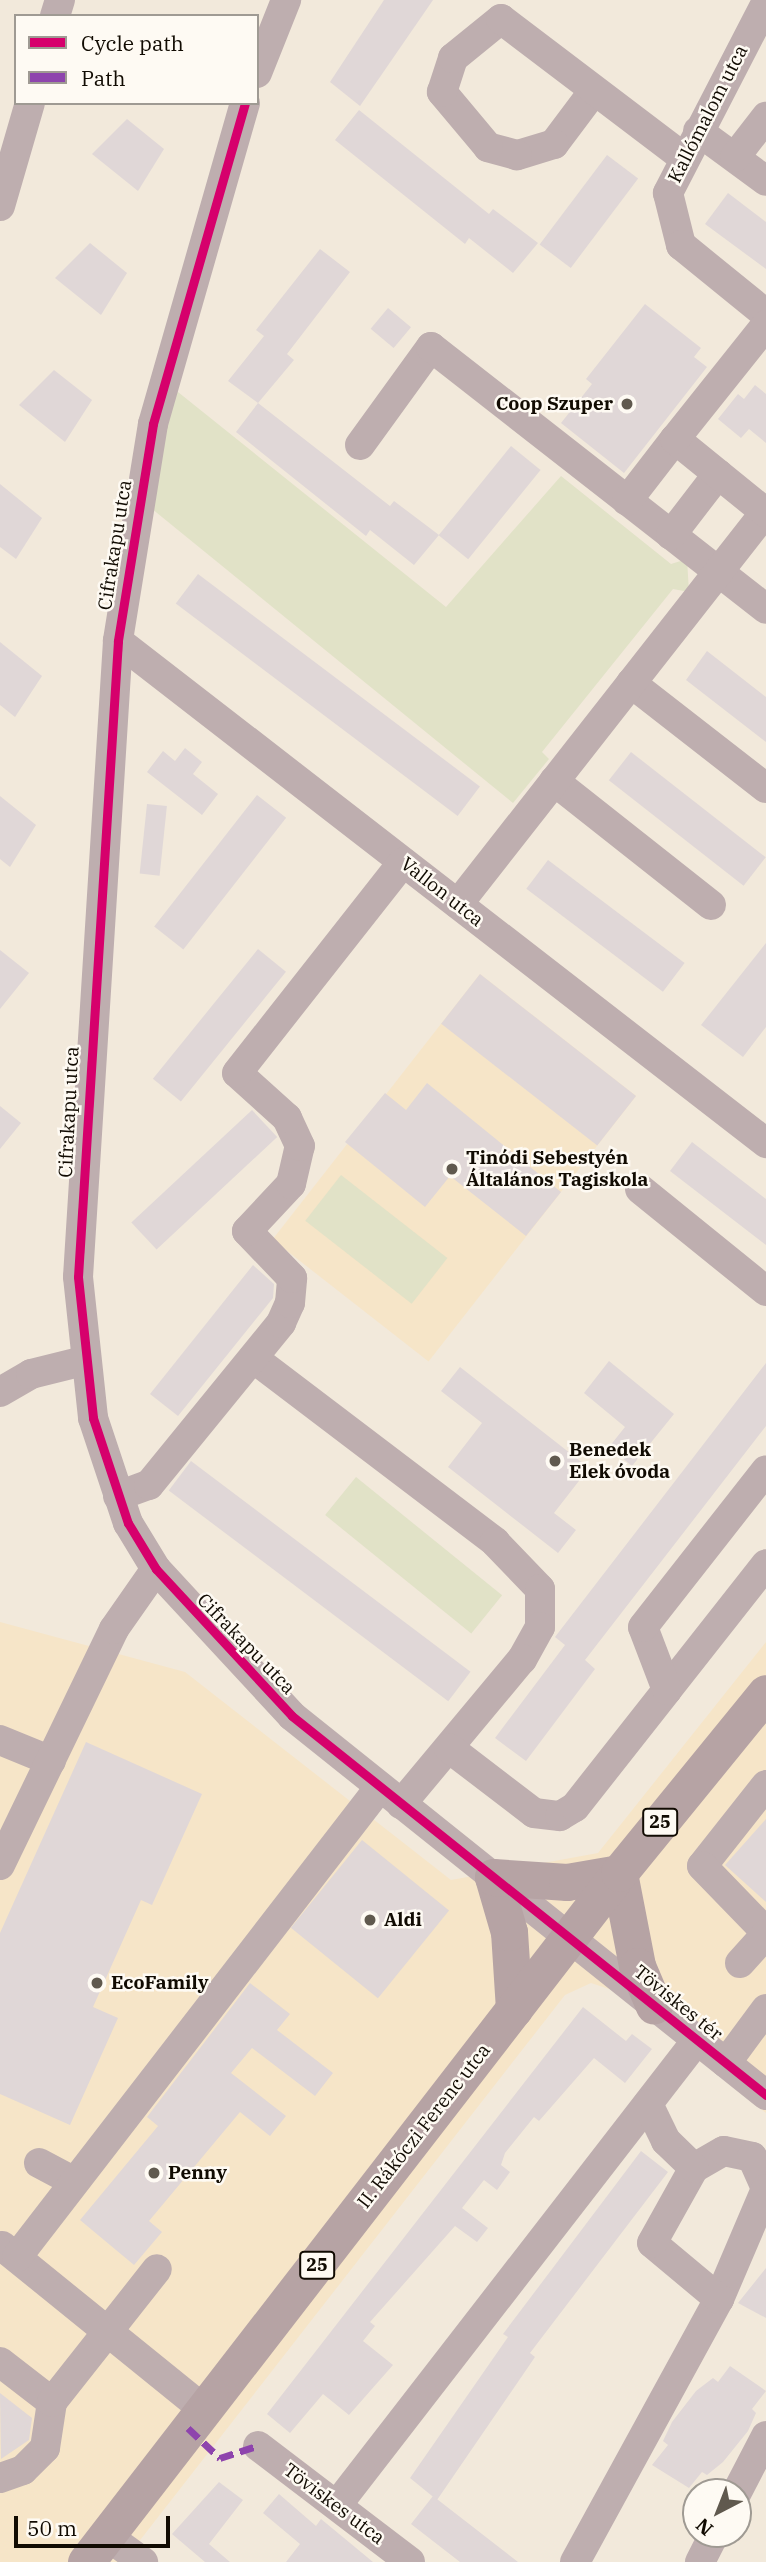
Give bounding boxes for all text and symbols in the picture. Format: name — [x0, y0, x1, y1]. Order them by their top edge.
legend — [14, 14, 259, 105]
text: Cycle path — [81, 29, 184, 57]
street label: Kallómalom utca — [663, 41, 753, 187]
text: Path — [81, 64, 126, 92]
place label: Coop Szuper — [496, 393, 613, 415]
marker: Coop Szuper — [619, 396, 635, 412]
street label: Cifrakapu utca — [93, 478, 137, 612]
street label: Vallon utca — [396, 853, 488, 931]
street label: Cifrakapu utca — [54, 1046, 84, 1178]
place label: Tinódi Sebestyén Általános Tagiskola — [466, 1147, 648, 1191]
marker: Tinódi Sebestyén Általános Tagiskola — [444, 1161, 460, 1177]
place label: Benedek Elek óvoda — [569, 1439, 670, 1483]
marker: Benedek Elek óvoda — [547, 1453, 563, 1469]
street label: Cifrakapu utca — [192, 1589, 300, 1699]
road number: 25 — [641, 1808, 679, 1836]
place label: Aldi — [384, 1909, 422, 1931]
marker: Aldi — [362, 1912, 378, 1928]
street label: Töviskes tér — [629, 1960, 727, 2046]
place label: EcoFamily — [111, 1972, 209, 1994]
marker: EcoFamily — [89, 1975, 105, 1991]
street label: II. Rákóczi Ferenc utca — [353, 2039, 495, 2213]
place label: Penny — [168, 2162, 227, 2184]
marker: Penny — [146, 2165, 162, 2181]
road number: 25 — [298, 2250, 336, 2280]
street label: Töviskes utca — [279, 2459, 389, 2549]
north arrow — [682, 2478, 752, 2548]
scale bar — [18, 2502, 173, 2546]
text: N — [691, 2513, 718, 2541]
text: 50 m — [27, 2514, 77, 2542]

